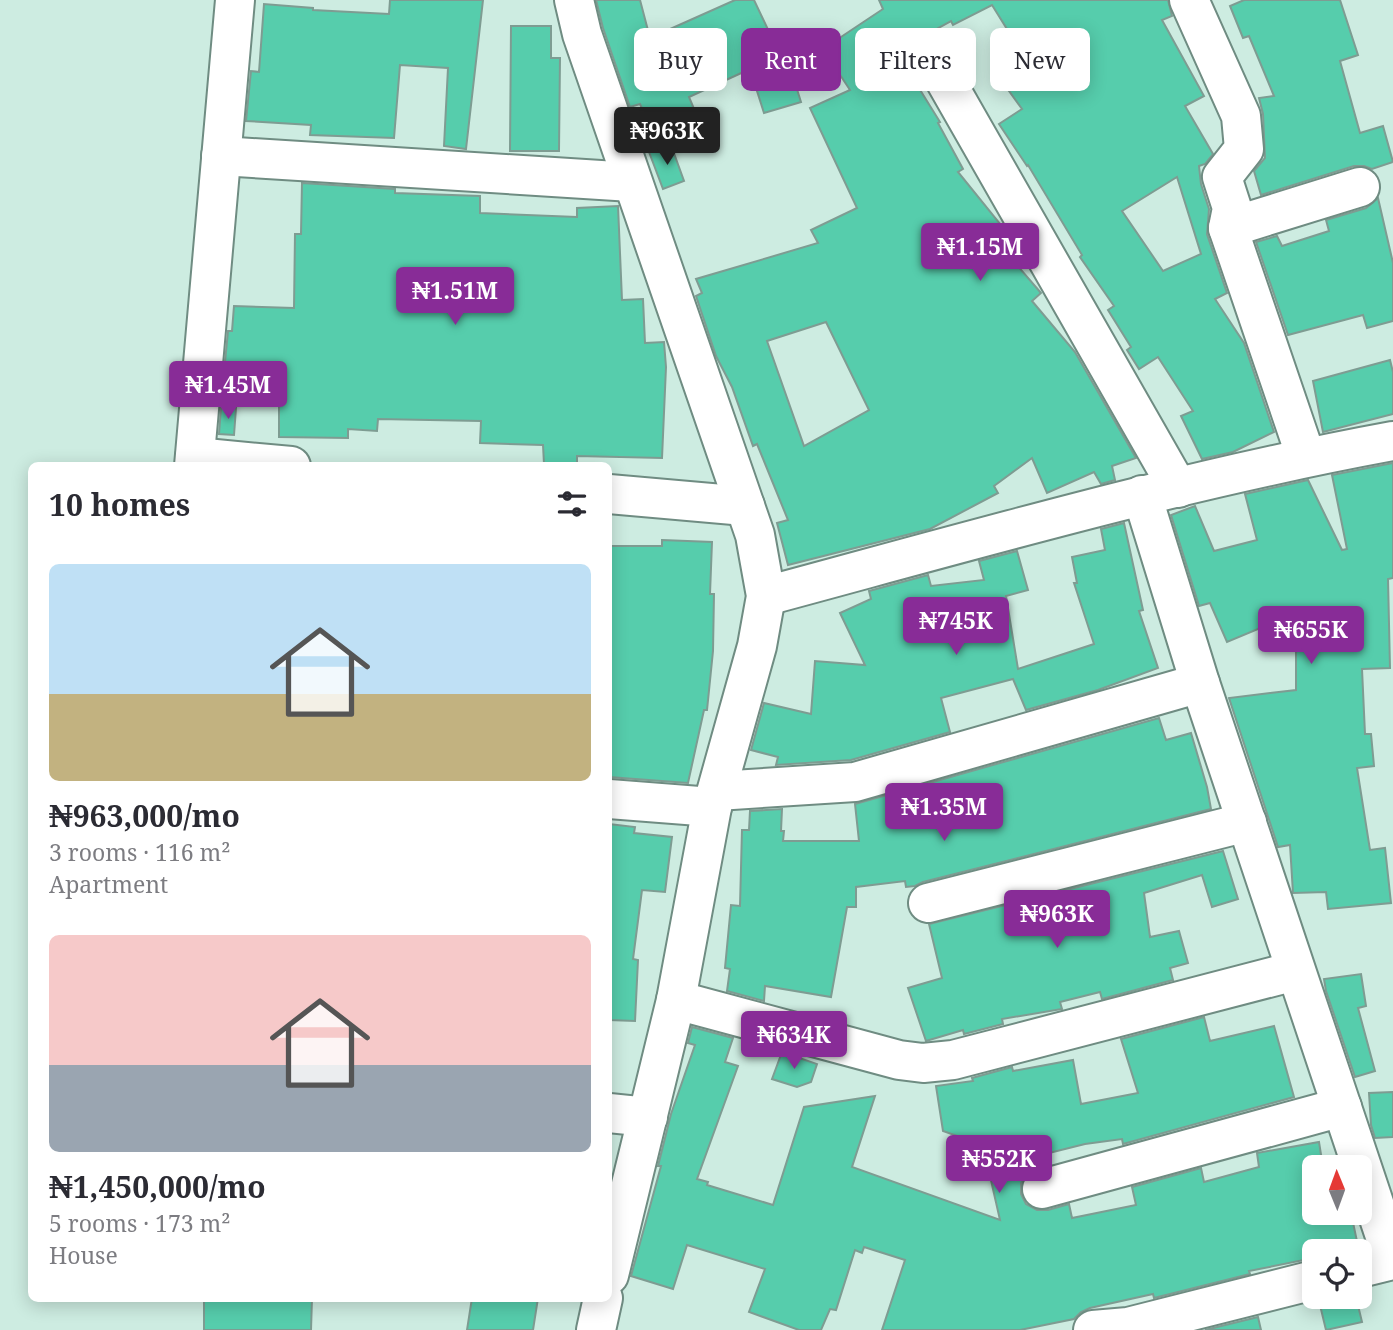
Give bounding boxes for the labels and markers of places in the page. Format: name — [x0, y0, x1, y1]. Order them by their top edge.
pin: ₦963K — [618, 108, 716, 167]
pin: ₦1.15M — [923, 224, 1037, 283]
pin: ₦1.51M — [398, 268, 512, 327]
pin: ₦1.45M — [171, 362, 285, 421]
pin: ₦745K — [907, 598, 1005, 657]
pin: ₦655K — [1262, 606, 1360, 666]
pin: ₦1.35M — [887, 784, 1001, 843]
pin: ₦963K — [1008, 890, 1106, 950]
pin: ₦634K — [745, 1012, 843, 1071]
pin: ₦552K — [950, 1136, 1048, 1195]

